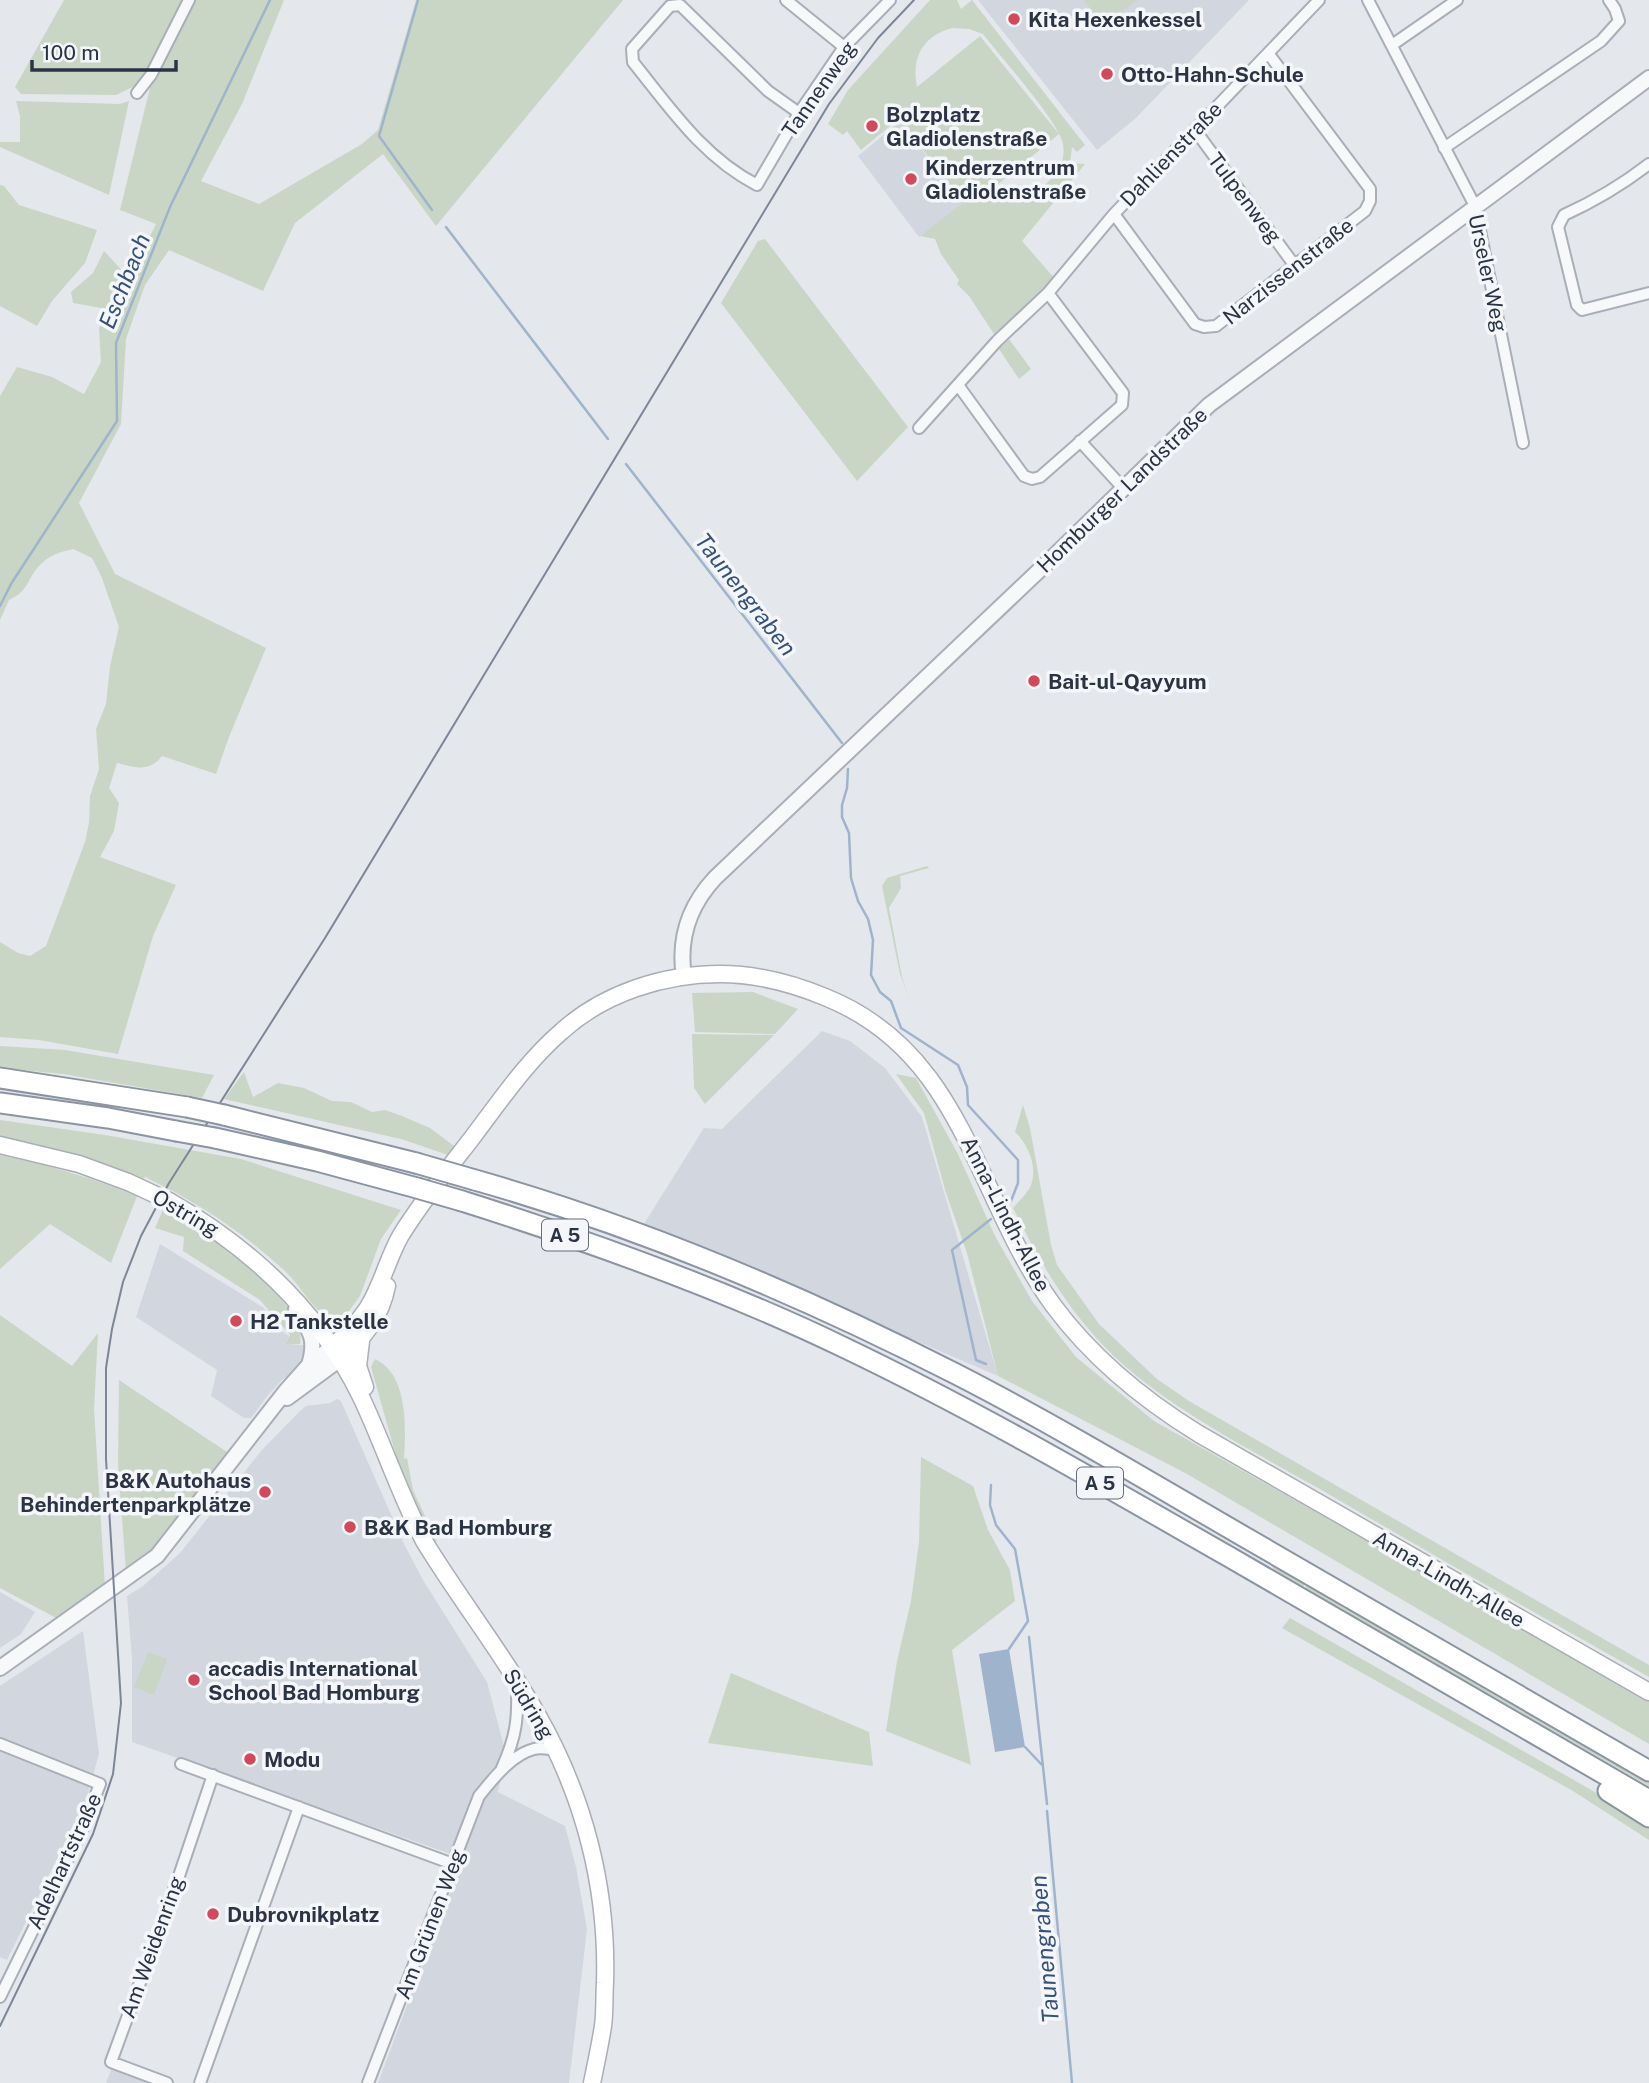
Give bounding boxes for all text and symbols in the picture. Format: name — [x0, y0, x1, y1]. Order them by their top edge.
place label: Kita Hexenkessel — [1028, 7, 1202, 32]
marker: Kita Hexenkessel — [1006, 11, 1022, 27]
scale bar — [32, 28, 175, 72]
street label: Tannenweg — [777, 36, 861, 142]
text: 100 m — [42, 40, 99, 65]
place label: Otto-Hahn-Schule — [1121, 62, 1304, 87]
marker: Otto-Hahn-Schule — [1099, 66, 1115, 82]
street label: Dahlienstraße — [1115, 96, 1227, 212]
place label: Bolzplatz Gladiolenstraße — [886, 102, 1047, 151]
marker: Bolzplatz Gladiolenstraße — [864, 118, 880, 134]
street label: Tulpenweg — [1203, 148, 1287, 248]
place label: Kinderzentrum Gladiolenstraße — [925, 155, 1086, 204]
marker: Kinderzentrum Gladiolenstraße — [903, 171, 919, 187]
street label: Narzissenstraße — [1218, 212, 1358, 330]
street label: Urseler Weg — [1463, 212, 1513, 334]
water label: Eschbach — [93, 230, 155, 332]
street label: Homburger Landstraße — [1032, 402, 1212, 578]
water label: Taunengraben — [690, 527, 802, 661]
place label: Bait-ul-Qayyum — [1048, 669, 1207, 694]
marker: Bait-ul-Qayyum — [1026, 673, 1042, 689]
street label: Anna-Lindh-Allee — [956, 1132, 1056, 1296]
street label: Ostring — [148, 1184, 224, 1242]
road number: A 5 — [542, 1219, 588, 1250]
place label: H2 Tankstelle — [250, 1309, 389, 1334]
marker: H2 Tankstelle — [228, 1313, 244, 1329]
place label: B&K Autohaus Behindertenparkplätze — [20, 1468, 251, 1517]
road number: A 5 — [1077, 1468, 1123, 1498]
marker: B&K Autohaus Behindertenparkplätze — [257, 1484, 273, 1500]
place label: B&K Bad Homburg — [364, 1515, 552, 1540]
marker: B&K Bad Homburg — [342, 1519, 358, 1535]
street label: Anna-Lindh-Allee — [1369, 1525, 1529, 1633]
place label: accadis International School Bad Homburg — [208, 1656, 420, 1705]
street label: Südring — [498, 1664, 560, 1744]
marker: accadis International School Bad Homburg — [186, 1672, 202, 1688]
place label: Modu — [264, 1747, 320, 1772]
marker: Modu — [242, 1751, 258, 1767]
street label: Adelhartstraße — [22, 1789, 106, 1933]
street label: Am Grünen Weg — [390, 1845, 470, 2003]
street label: Am Weidenring — [115, 1873, 189, 2021]
water label: Taunengraben — [1024, 1874, 1064, 2024]
place label: Dubrovnikplatz — [227, 1902, 379, 1927]
marker: Dubrovnikplatz — [205, 1906, 221, 1922]

